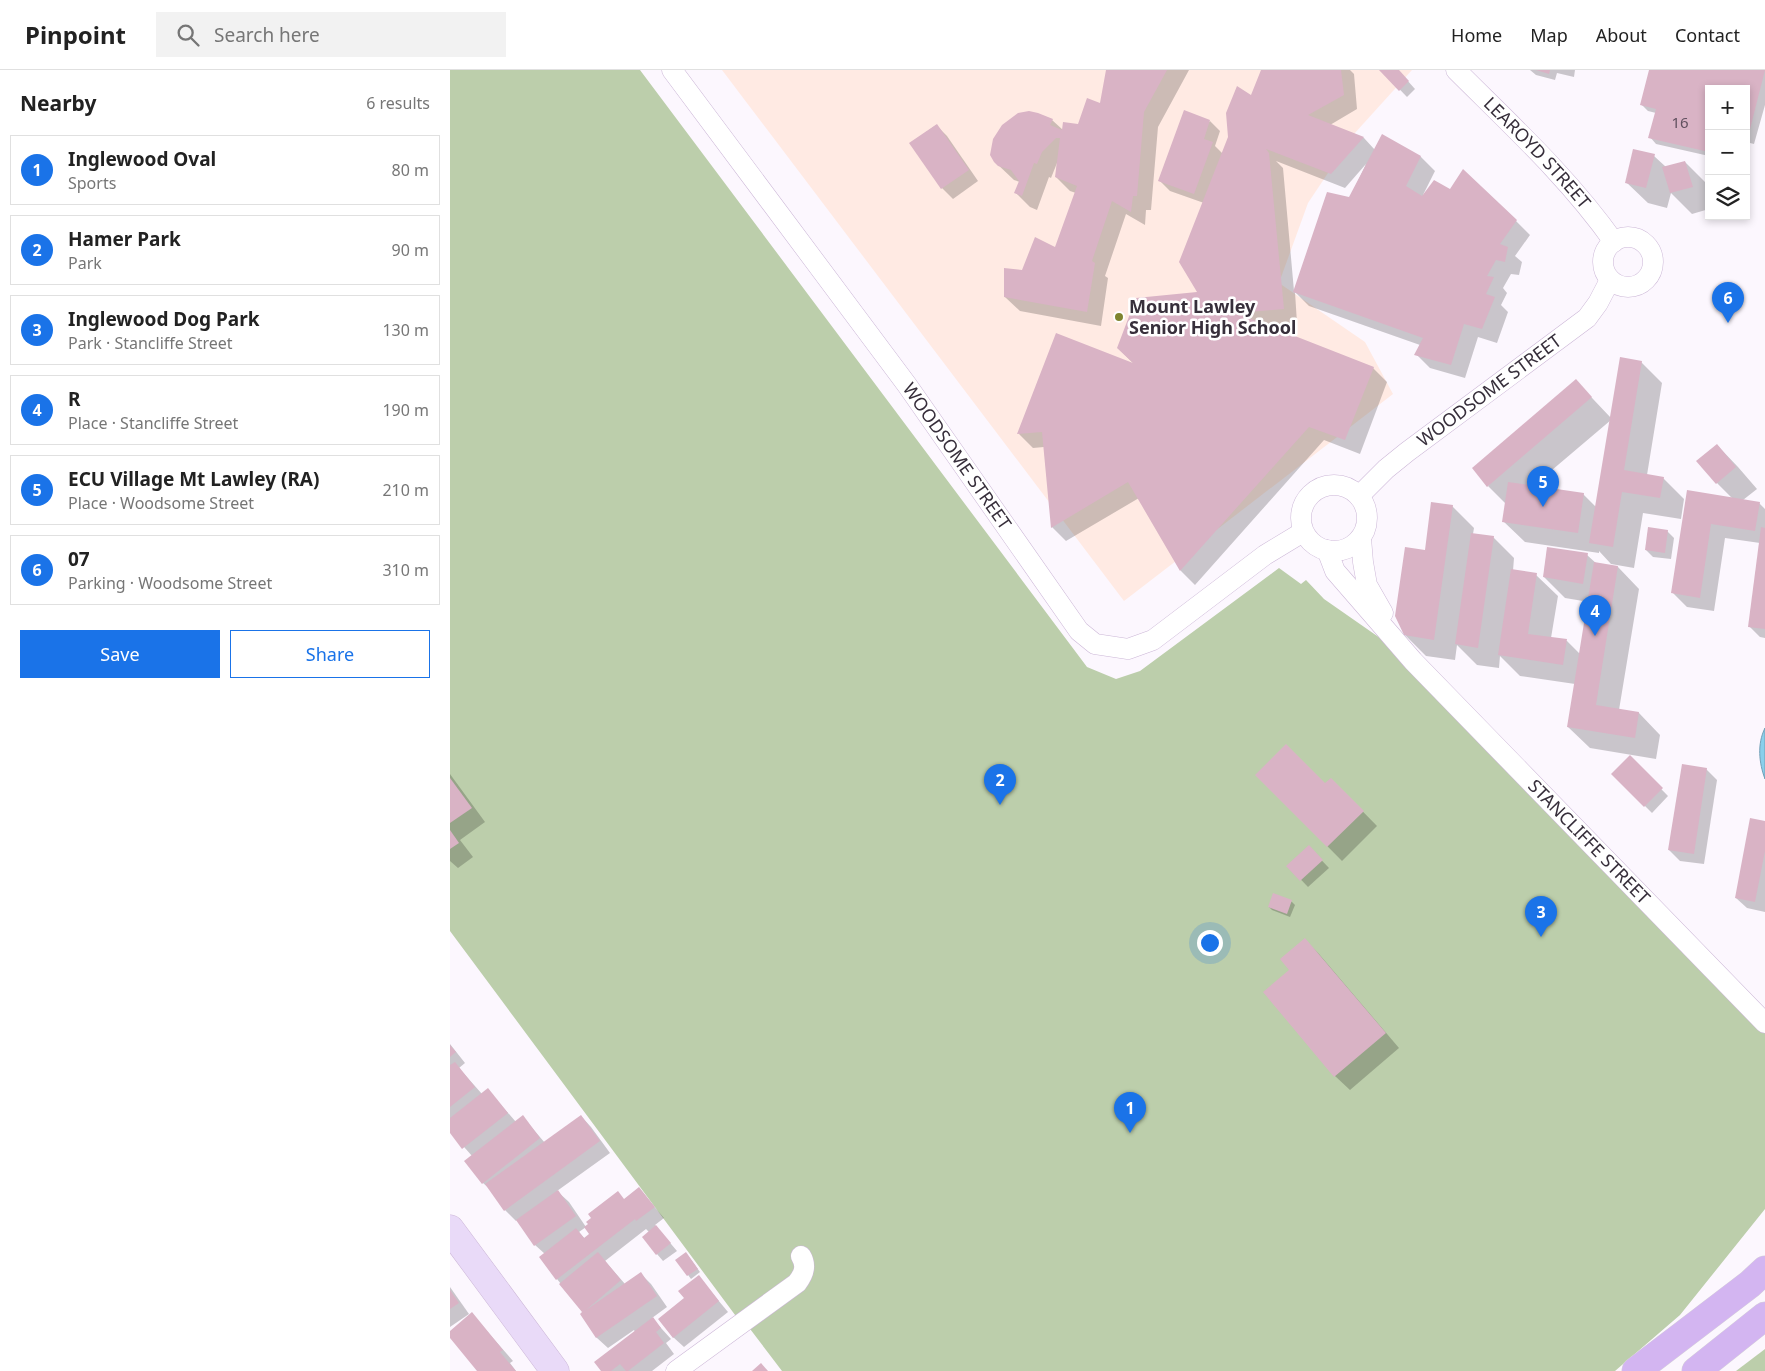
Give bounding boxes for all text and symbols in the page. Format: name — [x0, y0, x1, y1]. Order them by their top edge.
search box — [156, 12, 506, 57]
text: Pinpoint — [25, 18, 126, 51]
icon: search — [174, 21, 202, 49]
text: Search here — [214, 22, 320, 48]
text: Home — [1451, 23, 1502, 47]
text: Map — [1530, 23, 1568, 47]
text: About — [1596, 23, 1647, 47]
text: Contact — [1675, 23, 1740, 47]
map controls — [1705, 85, 1750, 220]
button: + — [1705, 85, 1750, 130]
text: Nearby — [20, 89, 96, 117]
street label: LEAROYD STREET — [1479, 91, 1597, 213]
text: 6 results — [366, 92, 430, 114]
house number: 16 — [1671, 112, 1689, 132]
button: − — [1705, 130, 1750, 175]
text: Inglewood Oval — [68, 146, 216, 172]
text: 1 — [32, 159, 42, 181]
text: 80 m — [392, 159, 429, 181]
text: Sports — [68, 172, 116, 194]
button: layers — [1705, 175, 1750, 220]
text: Hamer Park — [68, 226, 181, 252]
text: 2 — [32, 239, 42, 261]
text: 90 m — [392, 239, 429, 261]
text: Park — [68, 252, 102, 274]
pin: 6 — [1712, 282, 1744, 323]
place label: Mount Lawley Senior High School — [1129, 294, 1296, 339]
text: Inglewood Dog Park — [68, 306, 260, 332]
marker: Mount Lawley Senior High School — [1113, 311, 1125, 323]
text: 3 — [32, 319, 42, 341]
text: 130 m — [382, 319, 429, 341]
street label: WOODSOME STREET — [1412, 328, 1566, 451]
text: Park · Stancliffe Street — [68, 332, 233, 354]
street label: WOODSOME STREET — [898, 378, 1017, 534]
text: R — [68, 386, 80, 412]
text: 4 — [32, 399, 42, 421]
text: 190 m — [382, 399, 429, 421]
text: Place · Stancliffe Street — [68, 412, 238, 434]
text: ECU Village Mt Lawley (RA) — [68, 466, 319, 492]
pin: 5 — [1527, 466, 1559, 507]
text: 5 — [32, 479, 42, 501]
text: 210 m — [382, 479, 429, 501]
text: Place · Woodsome Street — [68, 492, 254, 514]
text: 07 — [68, 546, 90, 572]
text: 6 — [32, 559, 42, 581]
text: 310 m — [382, 559, 429, 581]
text: Parking · Woodsome Street — [68, 572, 272, 594]
pin: 4 — [1579, 595, 1611, 636]
button: Save — [20, 630, 220, 678]
button: Share — [230, 630, 430, 678]
pin: 2 — [984, 764, 1016, 805]
street label: STANCLIFFE STREET — [1523, 774, 1656, 909]
pin: 3 — [1525, 896, 1557, 937]
your location — [1197, 930, 1223, 956]
pin: 1 — [1114, 1092, 1146, 1133]

